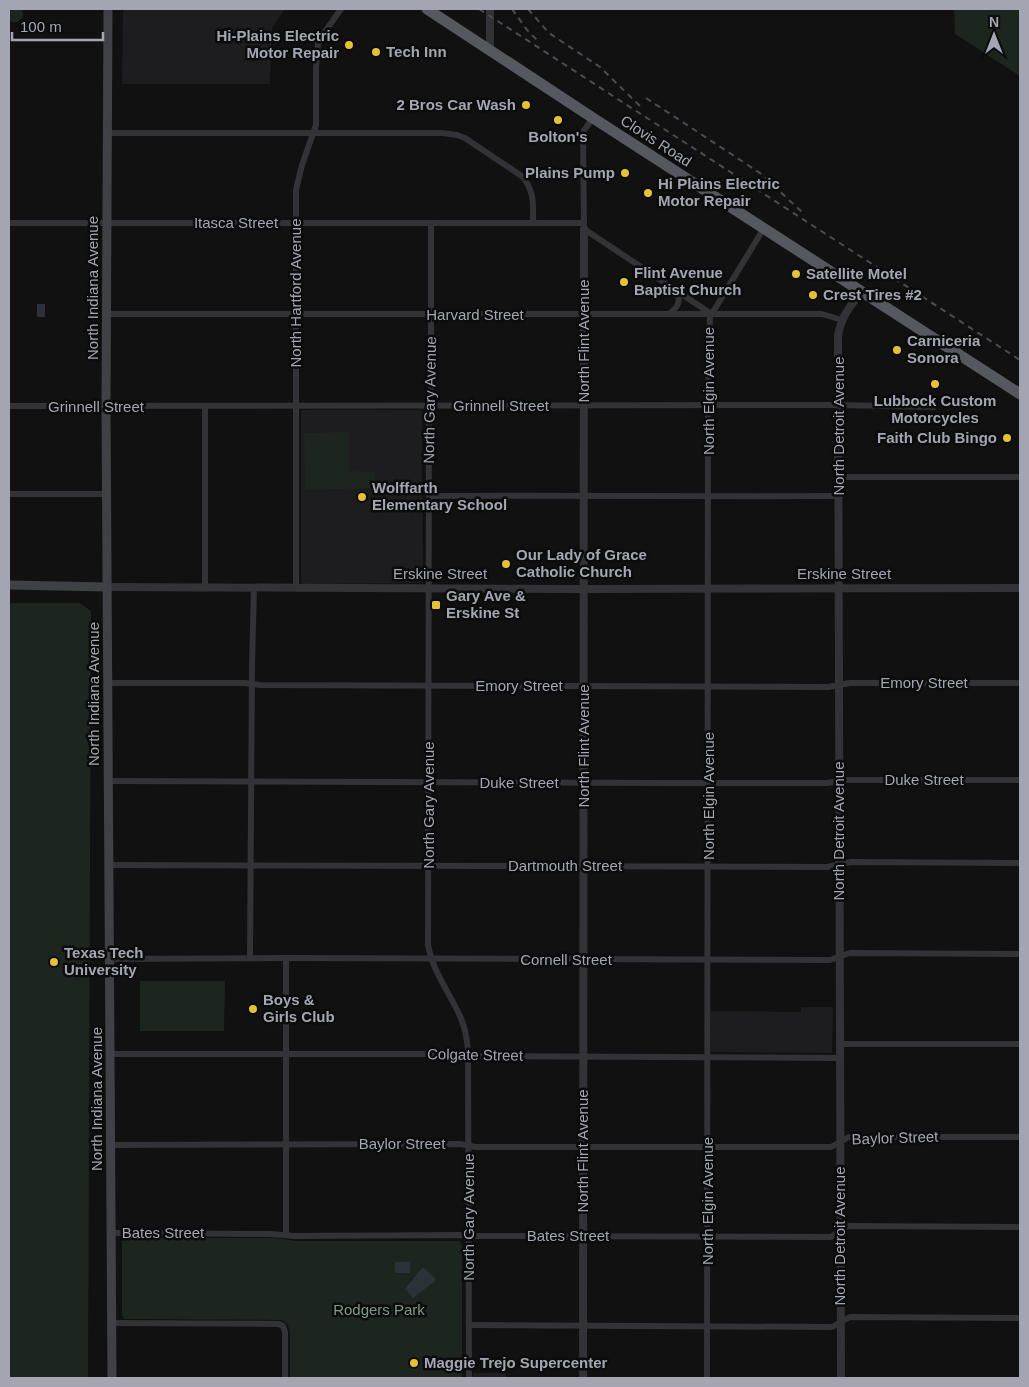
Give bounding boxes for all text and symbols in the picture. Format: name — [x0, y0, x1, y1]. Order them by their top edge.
scale bar — [12, 10, 104, 42]
north arrow — [969, 10, 1019, 60]
text: N — [989, 14, 999, 30]
text: 100 m — [20, 18, 62, 35]
place label: Hi-Plains Electric Motor Repair — [216, 27, 339, 61]
marker: Hi-Plains Electric Motor Repair — [343, 39, 355, 51]
place label: Tech Inn — [386, 43, 447, 60]
marker: Tech Inn — [370, 46, 382, 58]
place label: 2 Bros Car Wash — [397, 96, 516, 113]
marker: 2 Bros Car Wash — [520, 99, 532, 111]
street label: Clovis Road — [618, 111, 695, 170]
marker: Bolton's — [552, 114, 564, 126]
place label: Bolton's — [528, 128, 588, 145]
place label: Plains Pump — [525, 164, 615, 181]
marker: Plains Pump — [619, 167, 631, 179]
place label: Hi Plains Electric Motor Repair — [658, 175, 780, 209]
marker: Hi Plains Electric Motor Repair — [642, 187, 654, 199]
street label: Itasca Street — [194, 214, 279, 231]
street label: North Indiana Avenue — [84, 216, 101, 360]
street label: North Hartford Avenue — [287, 219, 304, 367]
place label: Flint Avenue Baptist Church — [634, 264, 742, 298]
place label: Satellite Motel — [806, 265, 907, 282]
marker: Satellite Motel — [790, 268, 802, 280]
marker: Flint Avenue Baptist Church — [618, 276, 630, 288]
street label: North Flint Avenue — [575, 279, 592, 403]
place label: Crest Tires #2 — [823, 286, 922, 303]
marker: Crest Tires #2 — [807, 289, 819, 301]
street label: Harvard Street — [426, 306, 525, 323]
street label: North Elgin Avenue — [700, 327, 717, 455]
place label: Carniceria Sonora — [907, 332, 981, 366]
street label: North Gary Avenue — [420, 336, 439, 464]
marker: Carniceria Sonora — [891, 344, 903, 356]
street label: North Detroit Avenue — [830, 357, 847, 495]
marker: Lubbock Custom Motorcycles — [929, 378, 941, 390]
place label: Lubbock Custom Motorcycles — [874, 392, 996, 426]
street label: Grinnell Street — [453, 397, 550, 414]
street label: Grinnell Street — [48, 398, 145, 415]
place label: Faith Club Bingo — [877, 429, 997, 446]
marker: Faith Club Bingo — [1001, 432, 1013, 444]
place label: Wolffarth Elementary School — [372, 479, 507, 513]
marker: Wolffarth Elementary School — [356, 491, 368, 503]
place label: Our Lady of Grace Catholic Church — [516, 546, 647, 580]
marker: Our Lady of Grace Catholic Church — [500, 558, 512, 570]
street label: Erskine Street — [393, 565, 488, 582]
street label: Erskine Street — [797, 565, 892, 582]
place label: Gary Ave & Erskine St — [446, 587, 526, 621]
marker: Gary Ave & Erskine St — [430, 599, 442, 611]
street label: North Indiana Avenue — [85, 622, 102, 766]
street label: Emory Street — [880, 674, 969, 691]
street label: Emory Street — [475, 677, 564, 694]
street label: North Flint Avenue — [575, 684, 592, 808]
street label: North Elgin Avenue — [700, 732, 717, 860]
street label: North Gary Avenue — [420, 741, 437, 869]
street label: North Detroit Avenue — [830, 762, 847, 900]
street label: Duke Street — [884, 771, 964, 788]
street label: Duke Street — [479, 774, 559, 791]
street label: Dartmouth Street — [508, 857, 623, 874]
place label: Texas Tech University — [64, 944, 143, 978]
street label: Cornell Street — [520, 951, 613, 968]
marker: Texas Tech University — [48, 956, 60, 968]
place label: Boys & Girls Club — [263, 991, 335, 1025]
marker: Boys & Girls Club — [247, 1003, 259, 1015]
street label: North Indiana Avenue — [88, 1027, 105, 1171]
street label: Colgate Street — [427, 1045, 524, 1064]
street label: North Flint Avenue — [574, 1089, 591, 1213]
street label: Baylor Street — [851, 1127, 939, 1148]
street label: Baylor Street — [359, 1135, 446, 1152]
street label: North Elgin Avenue — [699, 1137, 716, 1265]
street label: North Gary Avenue — [460, 1153, 477, 1281]
street label: North Detroit Avenue — [831, 1167, 848, 1305]
street label: Bates Street — [122, 1224, 205, 1241]
street label: Bates Street — [527, 1227, 610, 1244]
park label: Rodgers Park — [333, 1301, 425, 1318]
place label: Maggie Trejo Supercenter — [424, 1354, 608, 1371]
marker: Maggie Trejo Supercenter — [408, 1357, 420, 1369]

